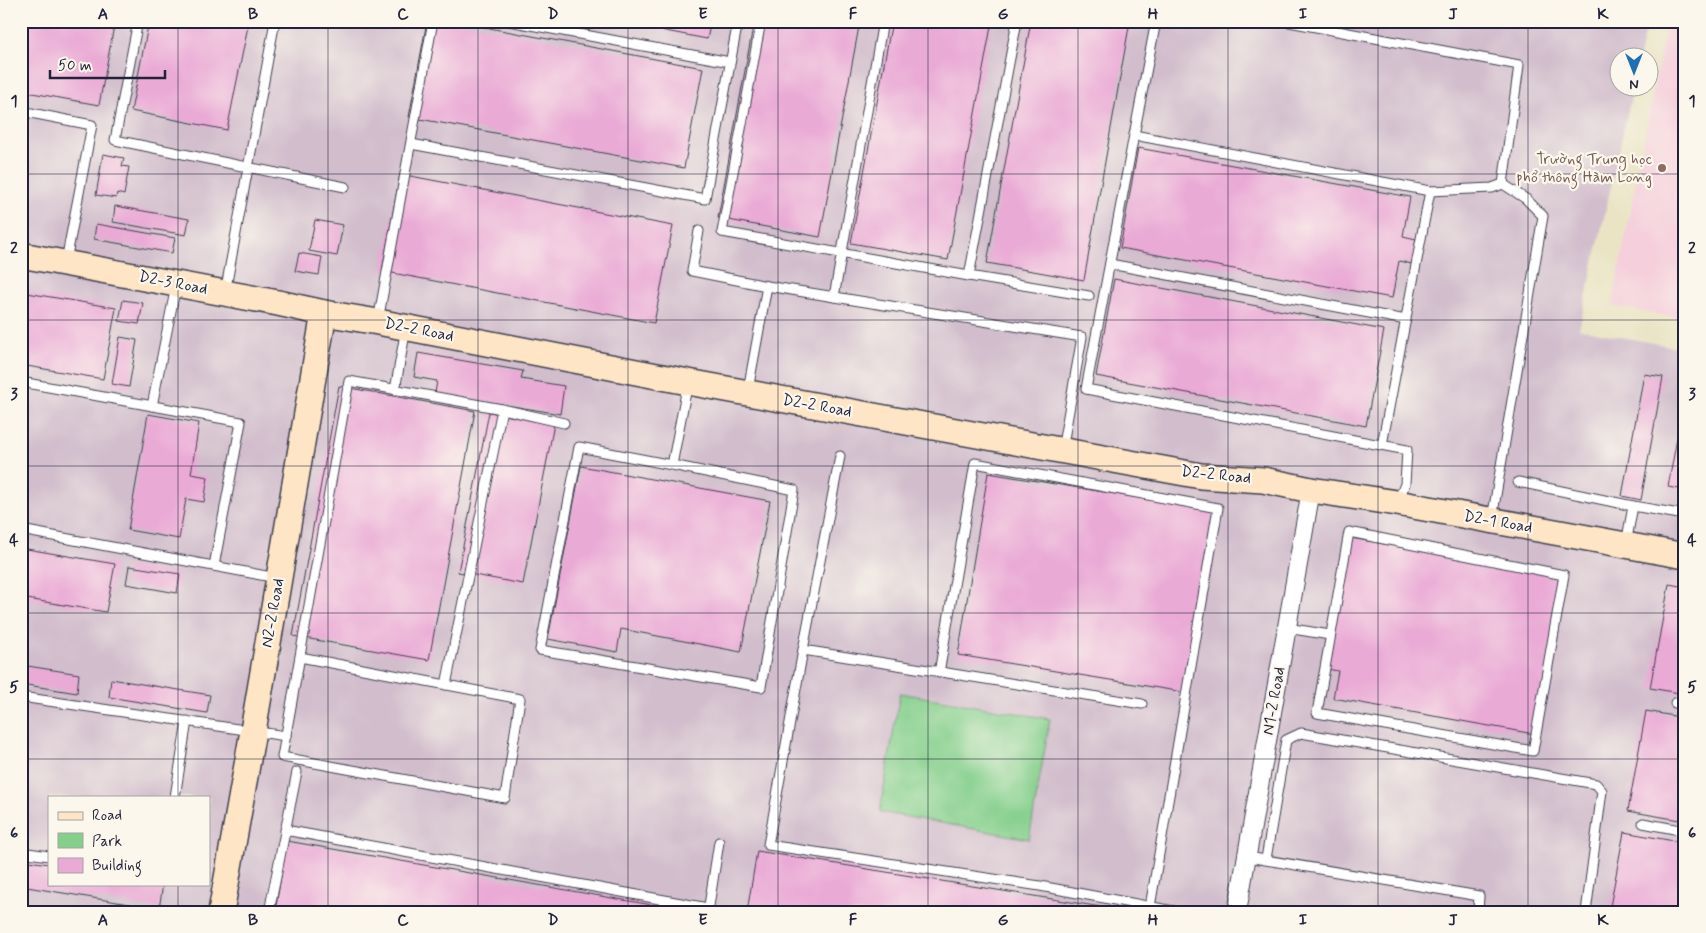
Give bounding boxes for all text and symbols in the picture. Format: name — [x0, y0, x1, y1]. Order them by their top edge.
text: A — [98, 4, 108, 25]
text: B — [248, 4, 258, 25]
text: C — [397, 4, 409, 25]
text: D — [547, 4, 559, 25]
text: E — [698, 4, 708, 25]
text: F — [849, 4, 858, 25]
text: G — [998, 4, 1009, 25]
text: H — [1148, 4, 1159, 25]
text: I — [1299, 4, 1308, 25]
text: J — [1448, 4, 1458, 25]
text: K — [1597, 4, 1609, 25]
scale bar — [50, 48, 165, 80]
north arrow — [1608, 48, 1658, 98]
text: 50 m — [58, 56, 92, 76]
text: N — [1629, 75, 1639, 93]
text: 1 — [10, 91, 18, 112]
text: 1 — [1688, 91, 1696, 112]
place label: Trường Trung học phổ thông Hàm Long — [1516, 149, 1652, 189]
marker: Trường Trung học phổ thông Hàm Long — [1656, 162, 1668, 174]
text: 2 — [10, 238, 18, 259]
text: 2 — [1688, 238, 1696, 259]
street label: D2-3 Road — [137, 266, 209, 300]
street label: D2-2 Road — [383, 313, 455, 347]
text: 3 — [10, 384, 18, 405]
text: 3 — [1688, 384, 1696, 405]
street label: D2-2 Road — [781, 390, 853, 422]
street label: D2-2 Road — [1180, 461, 1252, 489]
street label: D2-1 Road — [1462, 506, 1534, 538]
text: 4 — [9, 530, 19, 551]
text: 4 — [1687, 530, 1697, 551]
street label: N2-2 Road — [257, 577, 289, 649]
street label: N1-2 Road — [1258, 665, 1290, 737]
text: 5 — [9, 677, 19, 698]
text: 5 — [1687, 677, 1697, 698]
legend — [48, 796, 210, 886]
text: Road — [92, 806, 122, 826]
text: 6 — [10, 823, 18, 844]
text: 6 — [1688, 823, 1696, 844]
text: Park — [92, 832, 122, 852]
text: Building — [92, 856, 142, 877]
text: A — [98, 910, 108, 931]
text: B — [248, 910, 258, 931]
text: C — [397, 910, 409, 931]
text: D — [547, 910, 559, 931]
text: E — [698, 910, 708, 931]
text: F — [849, 910, 858, 931]
text: G — [998, 910, 1009, 931]
text: H — [1148, 910, 1159, 931]
text: I — [1299, 910, 1308, 931]
text: J — [1448, 910, 1458, 931]
text: K — [1597, 910, 1609, 931]

